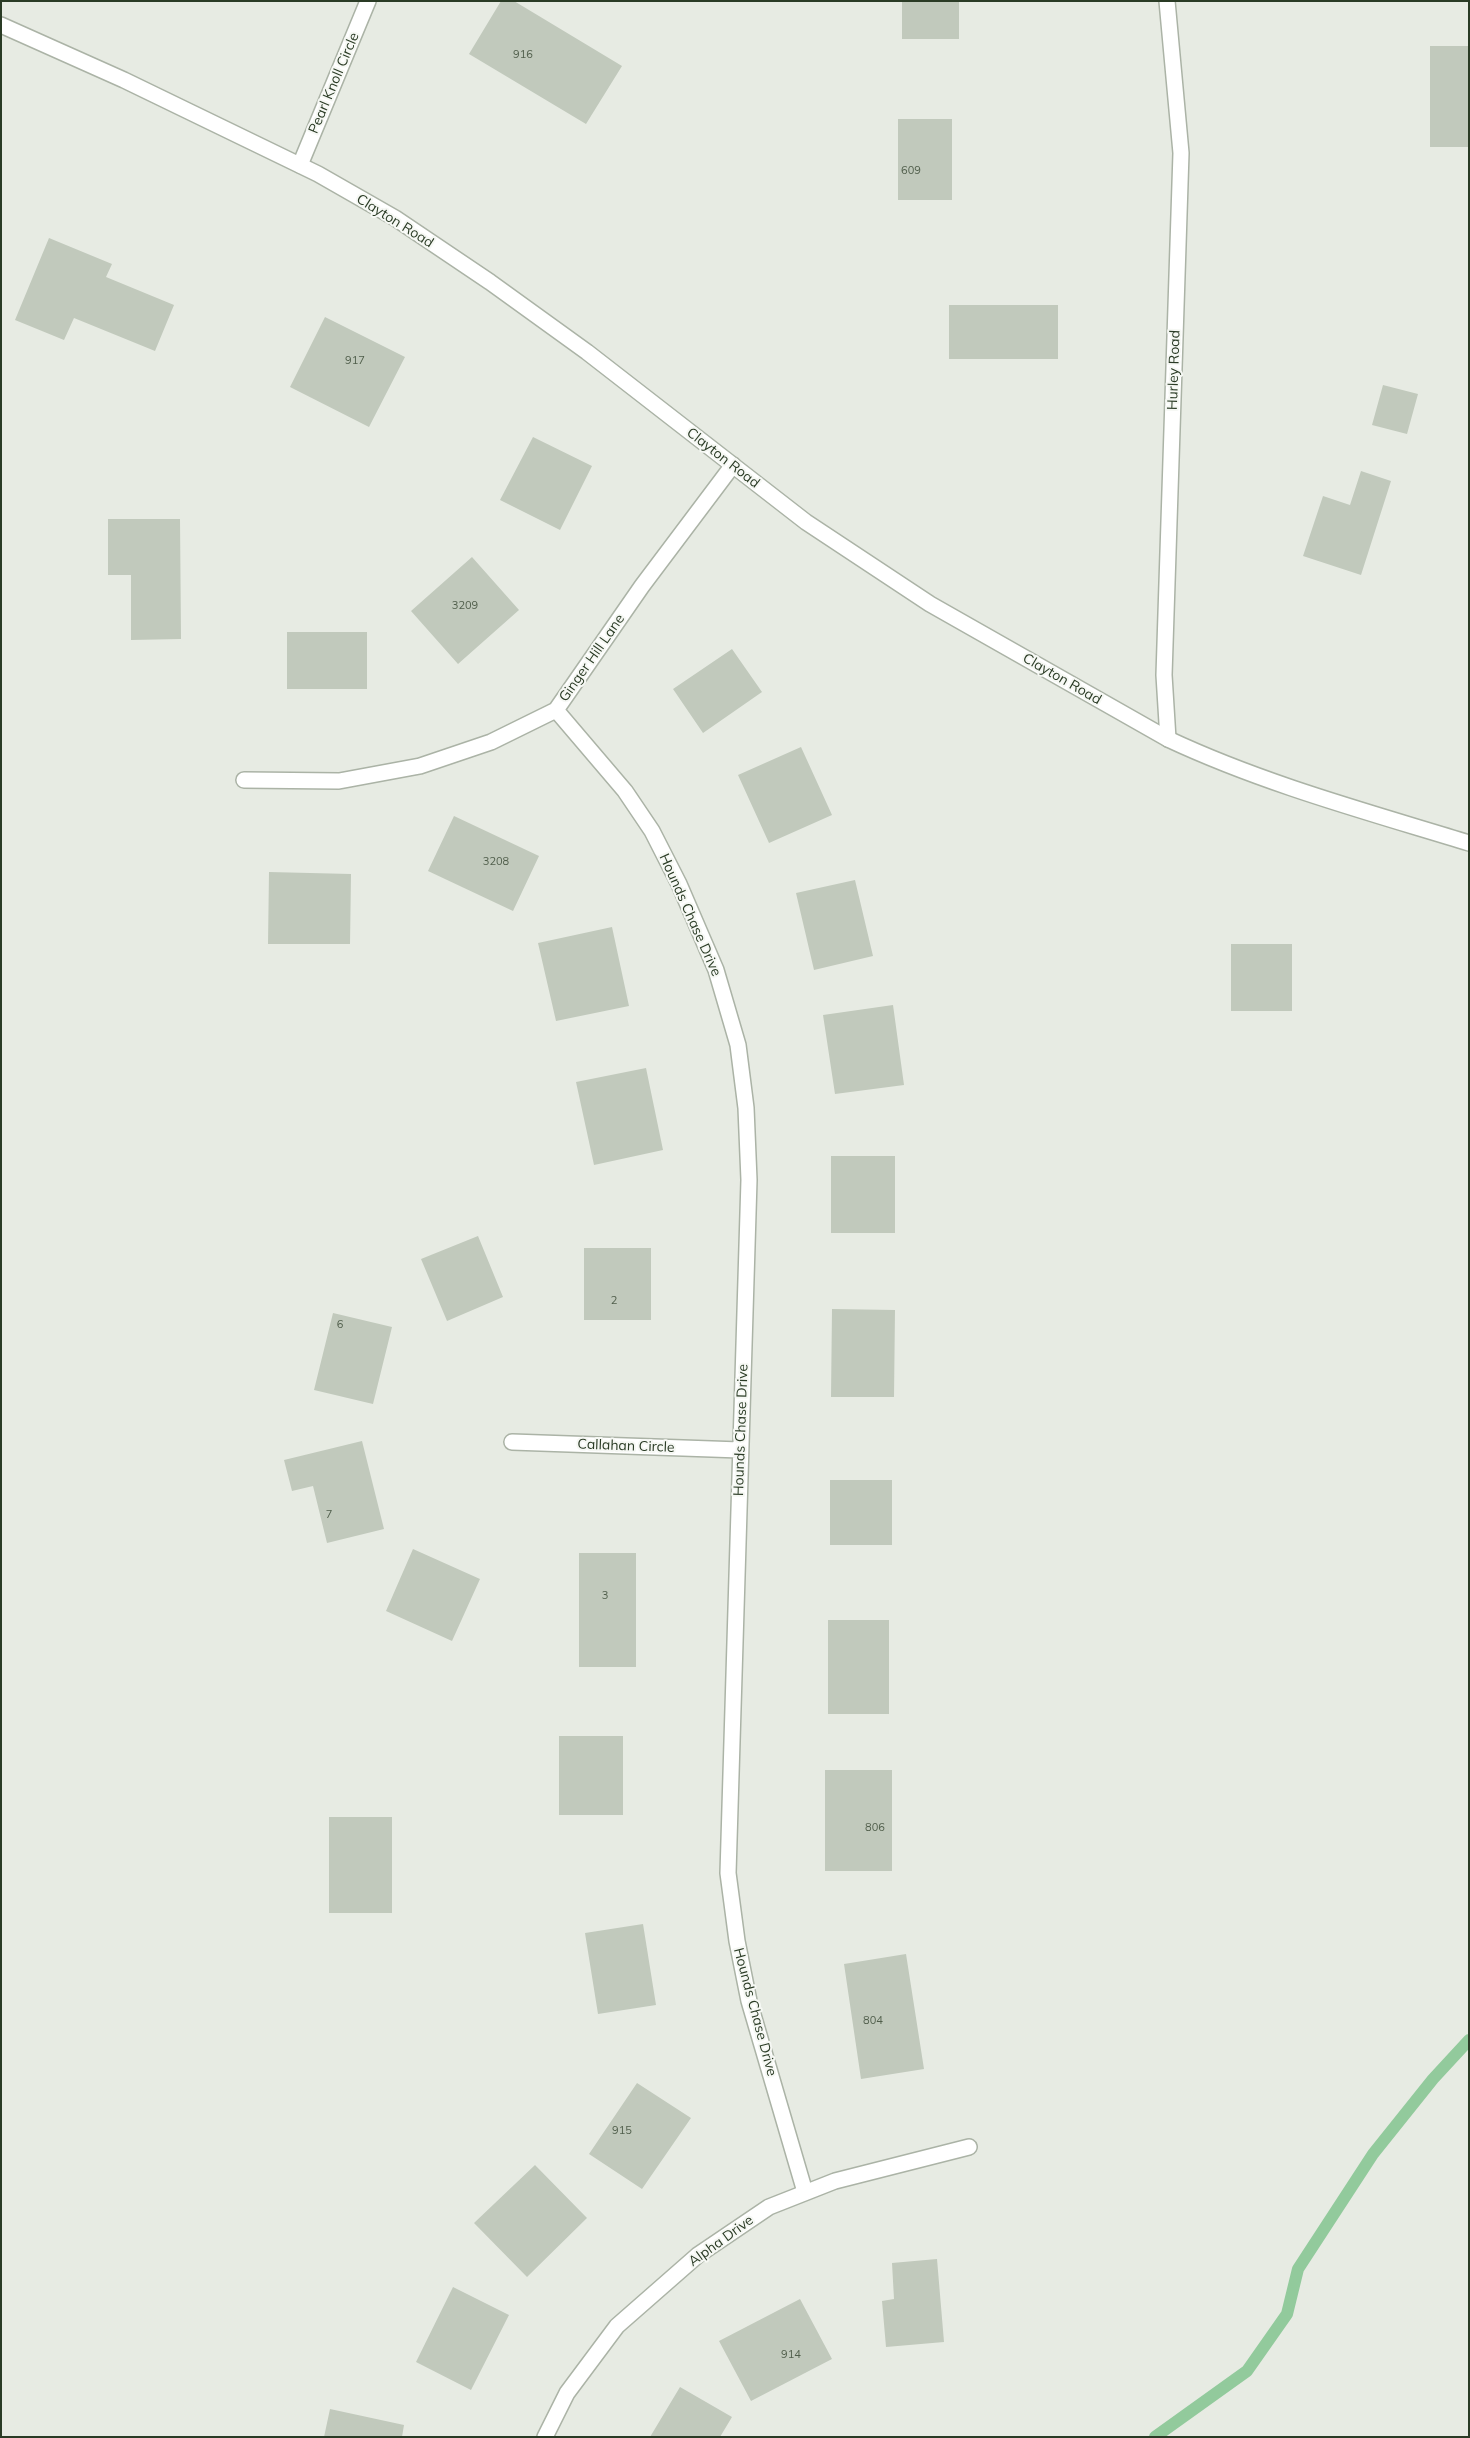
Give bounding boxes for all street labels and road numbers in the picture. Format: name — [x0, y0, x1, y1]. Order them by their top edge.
street label: Pearl Knoll Circle — [305, 30, 363, 136]
street label: Clayton Road — [353, 191, 437, 251]
street label: Hurley Road — [1164, 330, 1184, 410]
street label: Clayton Road — [683, 424, 763, 492]
street label: Ginger Hill Lane — [556, 611, 628, 705]
street label: Clayton Road — [1020, 650, 1104, 708]
street label: Hounds Chase Drive — [655, 851, 725, 979]
street label: Hounds Chase Drive — [730, 1364, 752, 1496]
street label: Callahan Circle — [577, 1436, 675, 1456]
street label: Hounds Chase Drive — [730, 1946, 780, 2078]
street label: Alpha Drive — [685, 2212, 757, 2270]

